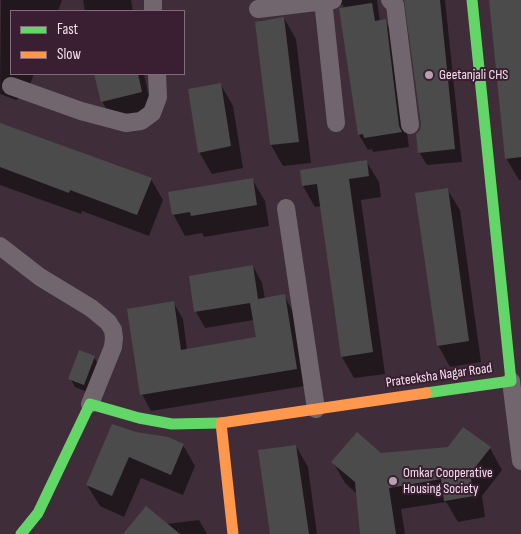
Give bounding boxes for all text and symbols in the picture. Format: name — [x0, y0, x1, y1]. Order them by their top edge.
legend — [10, 10, 185, 75]
text: Fast — [57, 20, 78, 39]
text: Slow — [57, 45, 81, 64]
place label: Geetanjali CHS — [439, 67, 508, 83]
marker: Geetanjali CHS — [423, 69, 435, 81]
street label: Prateeksha Nagar Road — [385, 360, 493, 392]
place label: Omkar Cooperative Housing Society — [403, 465, 493, 498]
marker: Omkar Cooperative Housing Society — [387, 475, 399, 487]

